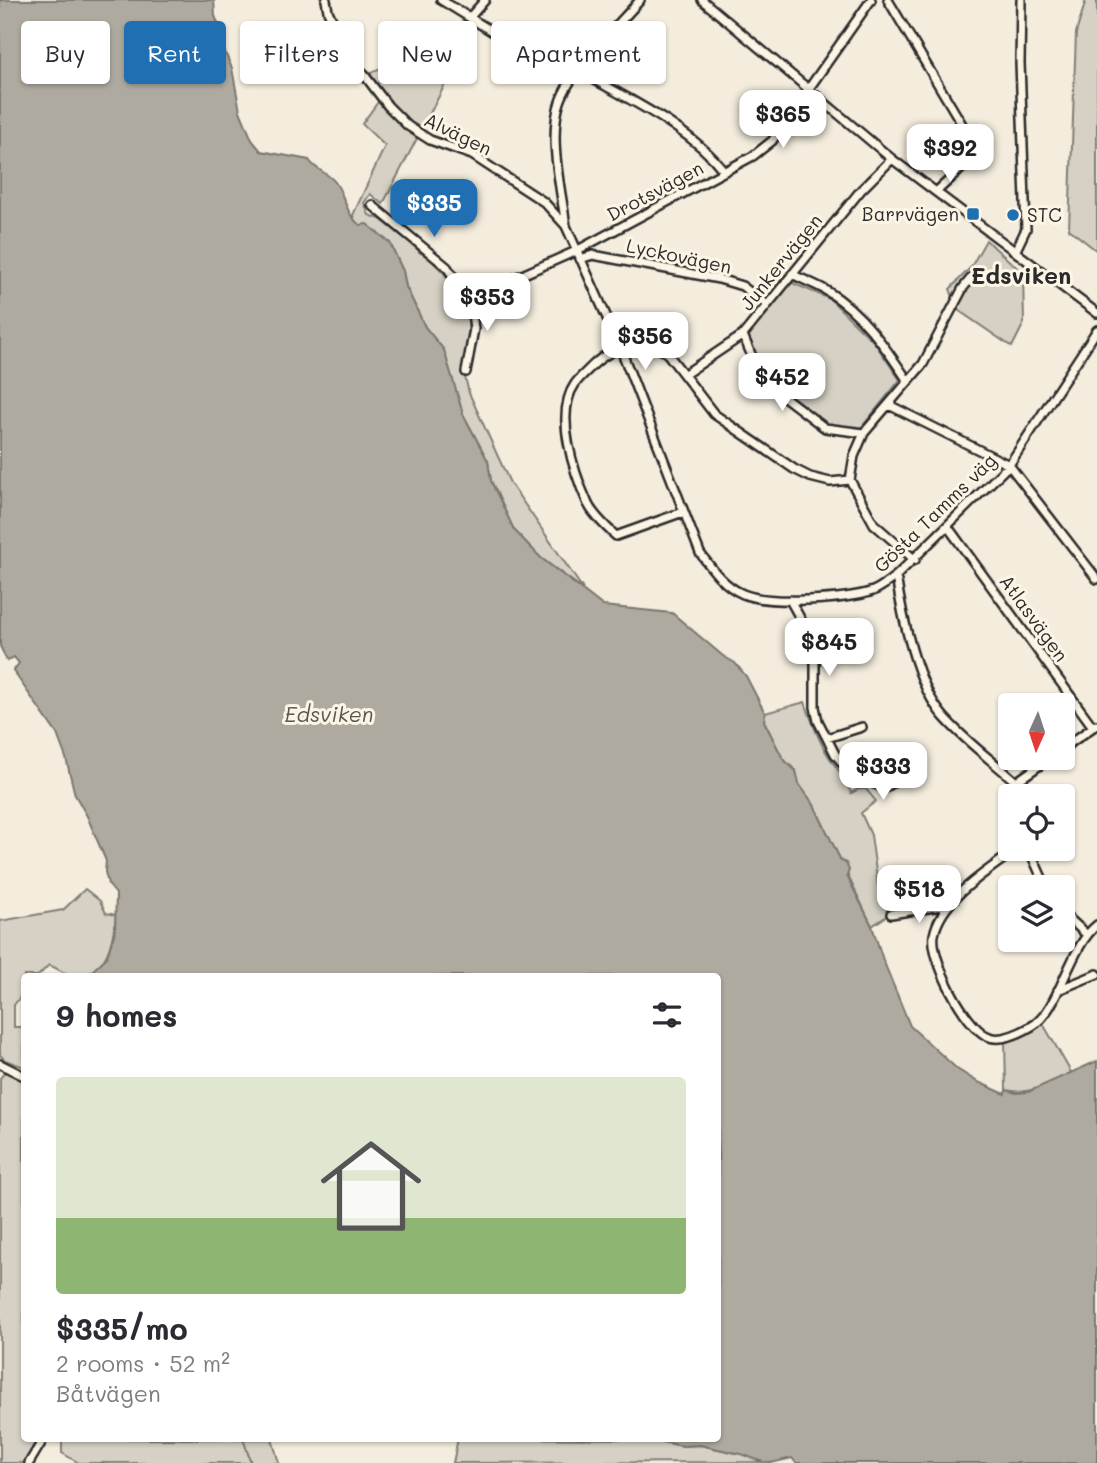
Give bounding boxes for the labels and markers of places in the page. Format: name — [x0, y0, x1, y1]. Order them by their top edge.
pin: $365 — [742, 90, 824, 150]
pin: $392 — [909, 124, 991, 184]
pin: $335 — [393, 180, 475, 239]
place label: Barrvägen — [862, 201, 959, 226]
place label: STC — [1027, 202, 1062, 227]
marker: Barrvägen — [965, 206, 981, 222]
marker: STC — [1005, 207, 1021, 223]
pin: $353 — [446, 274, 528, 333]
pin: $356 — [604, 312, 686, 372]
pin: $452 — [741, 354, 823, 413]
pin: $845 — [788, 618, 870, 678]
pin: $333 — [842, 742, 924, 802]
pin: $518 — [878, 866, 960, 925]

